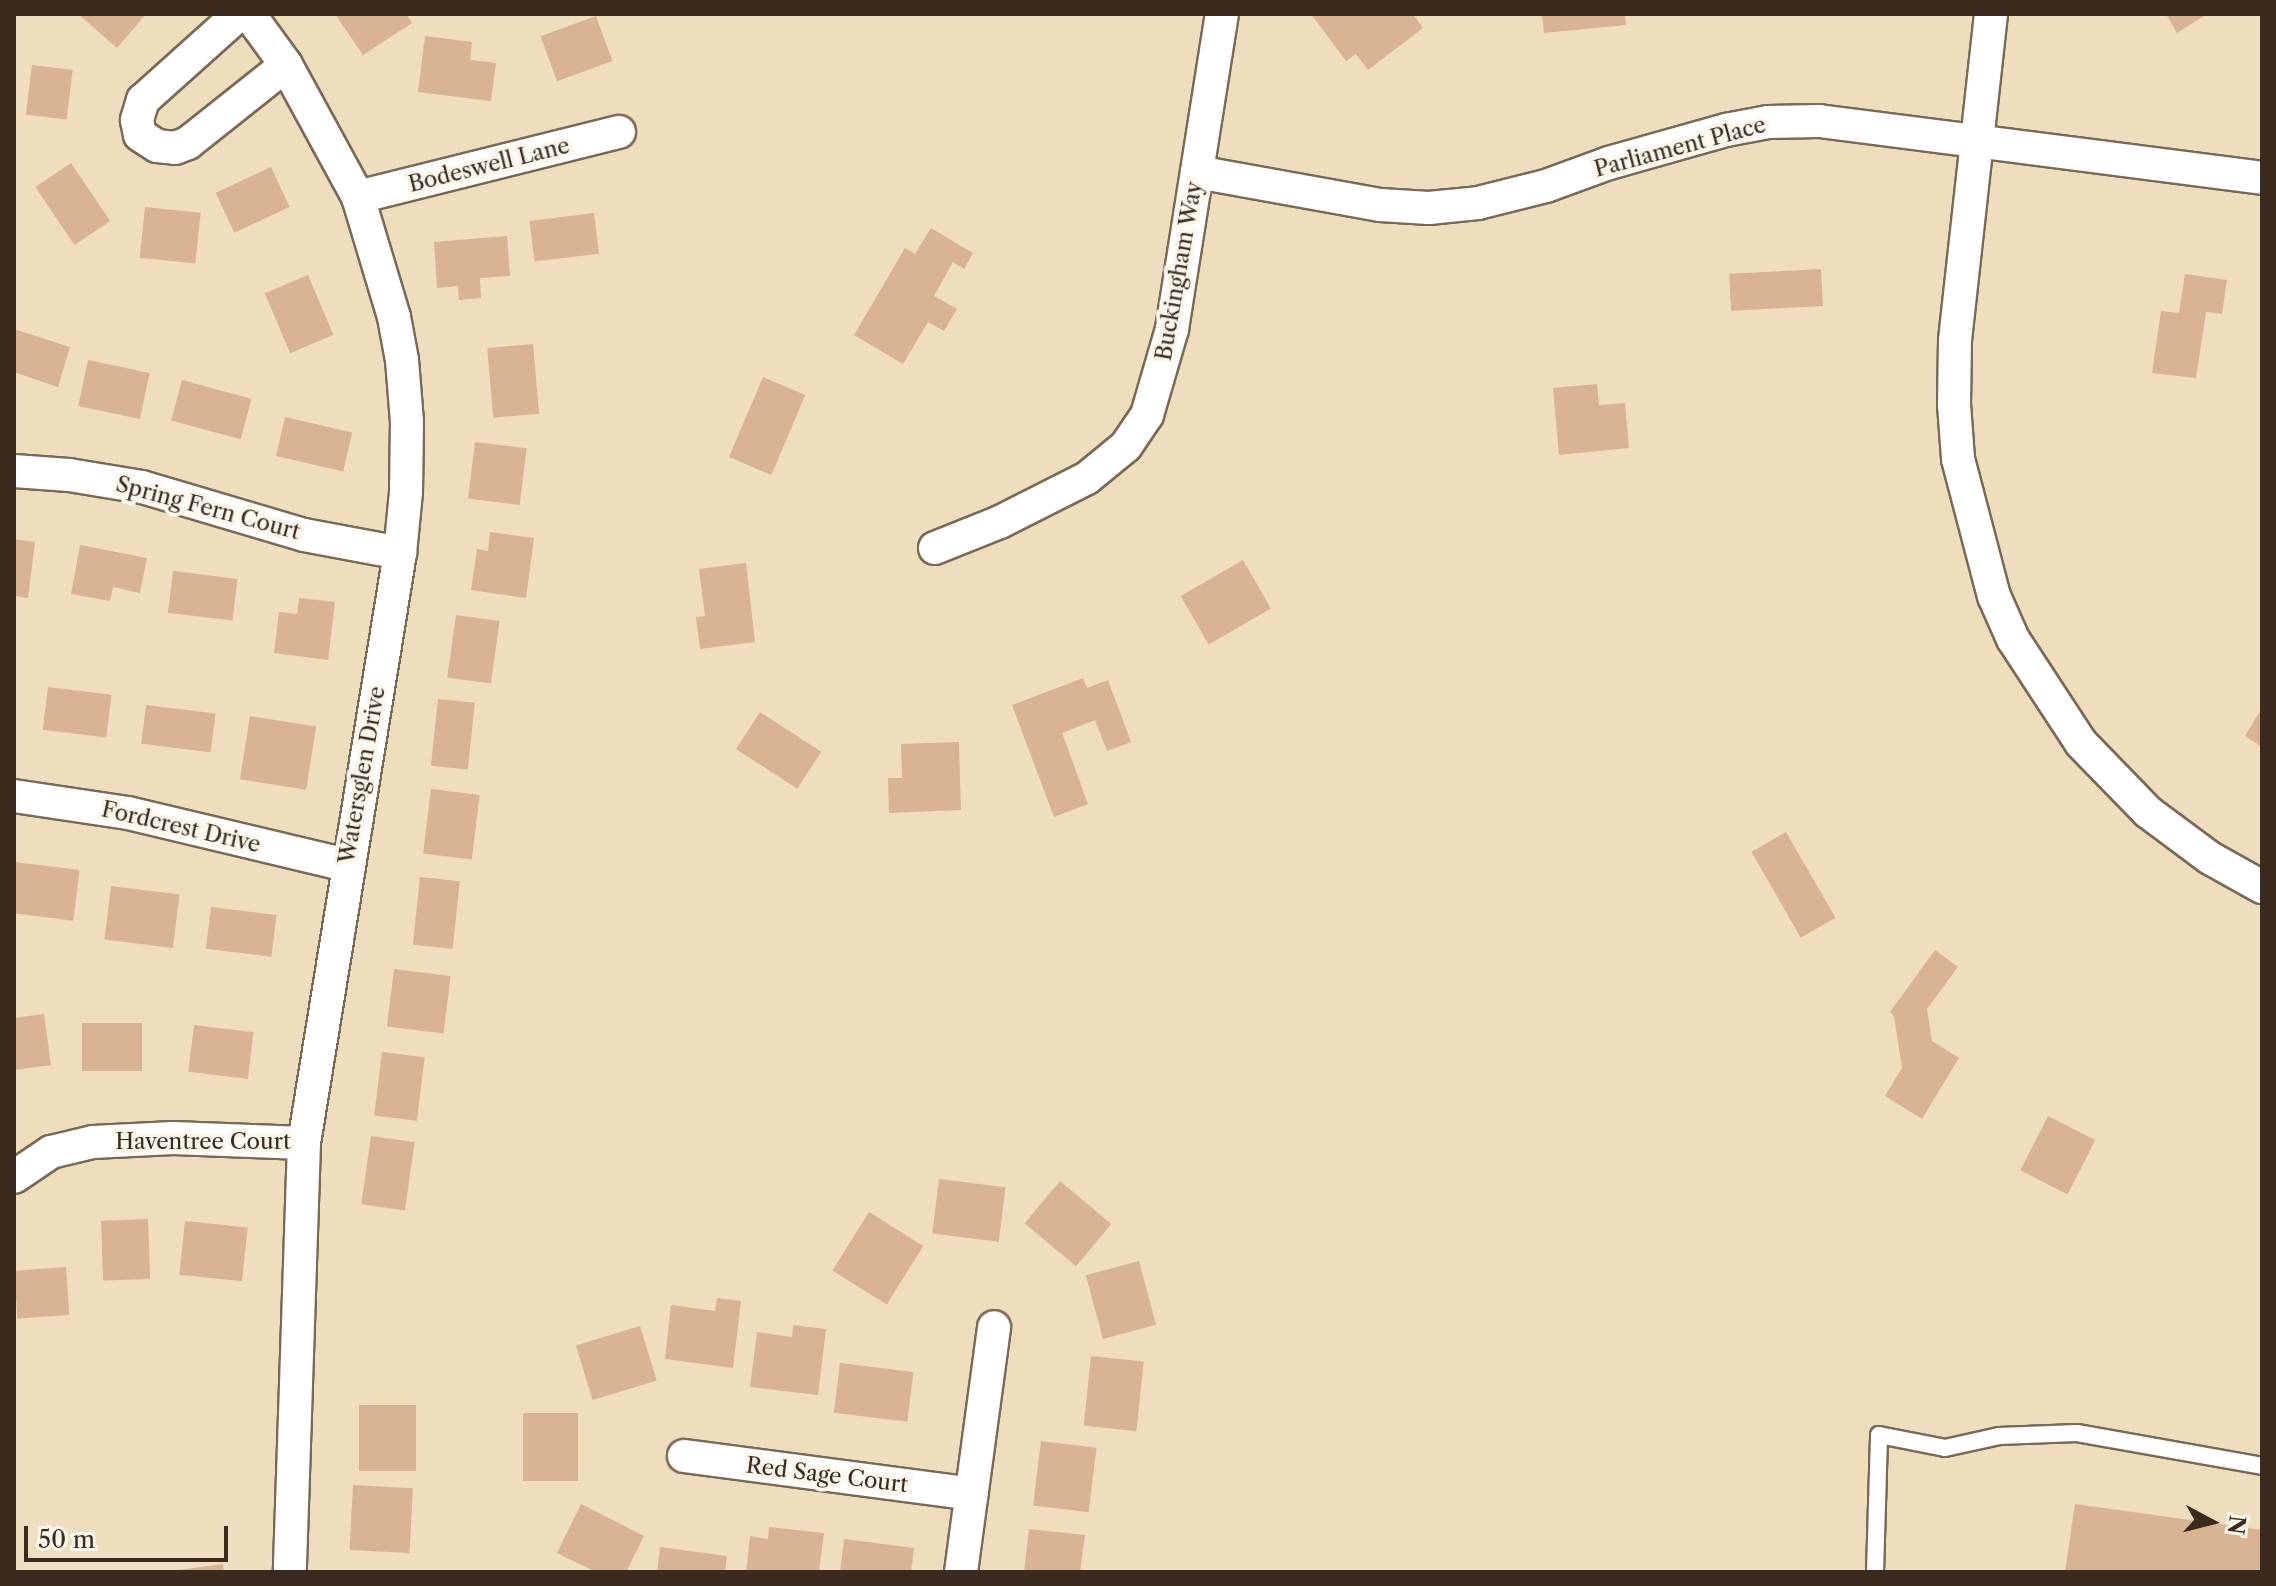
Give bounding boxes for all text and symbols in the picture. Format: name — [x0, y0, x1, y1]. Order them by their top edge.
street label: Parliament Place — [1591, 111, 1769, 183]
street label: Bodeswell Lane — [406, 132, 572, 198]
street label: Buckingham Way — [1150, 179, 1208, 363]
street label: Spring Fern Court — [113, 471, 303, 545]
street label: Watersglen Drive — [333, 684, 391, 866]
street label: Fordcrest Drive — [99, 796, 263, 858]
street label: Haventree Court — [115, 1129, 291, 1155]
street label: Red Sage Court — [745, 1452, 909, 1498]
north arrow — [2172, 1482, 2252, 1562]
scale bar — [28, 1510, 232, 1560]
text: N — [2222, 1514, 2251, 1536]
text: 50 m — [38, 1525, 95, 1554]

